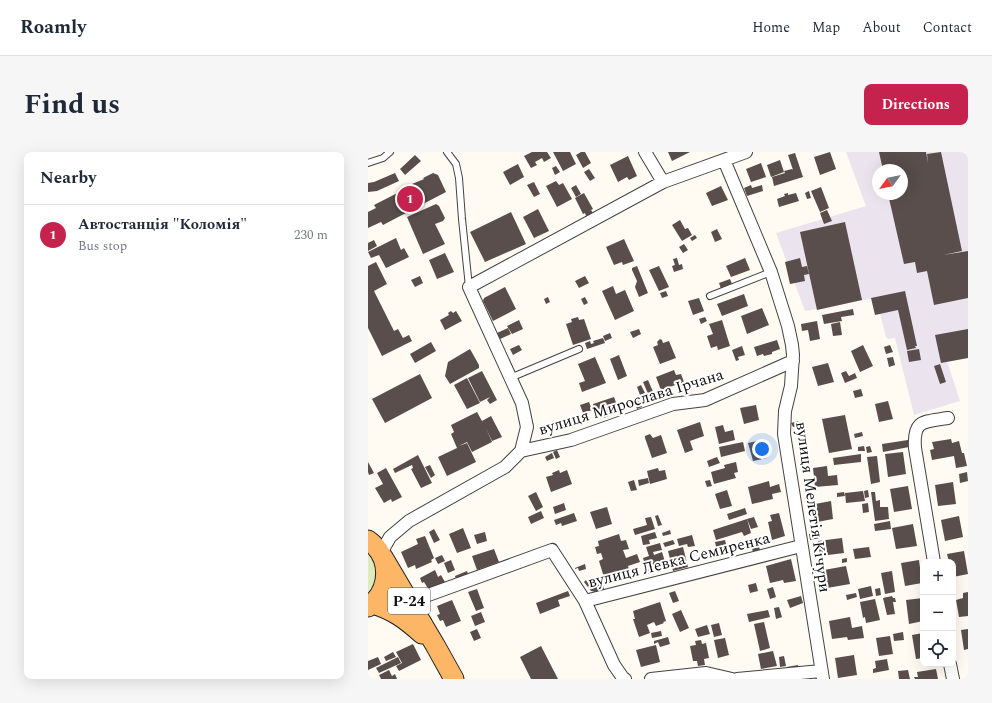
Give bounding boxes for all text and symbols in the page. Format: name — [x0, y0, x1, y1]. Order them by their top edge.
text: Roamly — [20, 13, 86, 42]
text: Home — [752, 17, 790, 38]
text: Map — [812, 17, 840, 38]
text: About — [862, 17, 901, 38]
text: Contact — [923, 17, 972, 38]
text: Find us — [24, 83, 120, 126]
button: Directions — [864, 84, 968, 125]
north arrow — [872, 164, 908, 200]
text: Nearby — [40, 165, 96, 191]
pin: 1 — [397, 184, 423, 214]
text: Автостанція "Коломія" — [78, 213, 247, 236]
text: 1 — [49, 225, 57, 245]
text: 230 m — [294, 225, 328, 245]
text: Bus stop — [78, 236, 127, 256]
street label: вулиця Мирослава Ірчана — [536, 362, 727, 442]
street label: вулиця Мелетія Кічури — [789, 420, 837, 594]
your location — [752, 439, 772, 459]
street label: вулиця Левка Семиренка — [585, 526, 773, 594]
map controls — [920, 559, 956, 667]
button: + — [920, 559, 956, 595]
road number: Р-24 — [388, 588, 430, 614]
button: − — [920, 595, 956, 631]
button: locate — [920, 631, 956, 667]

